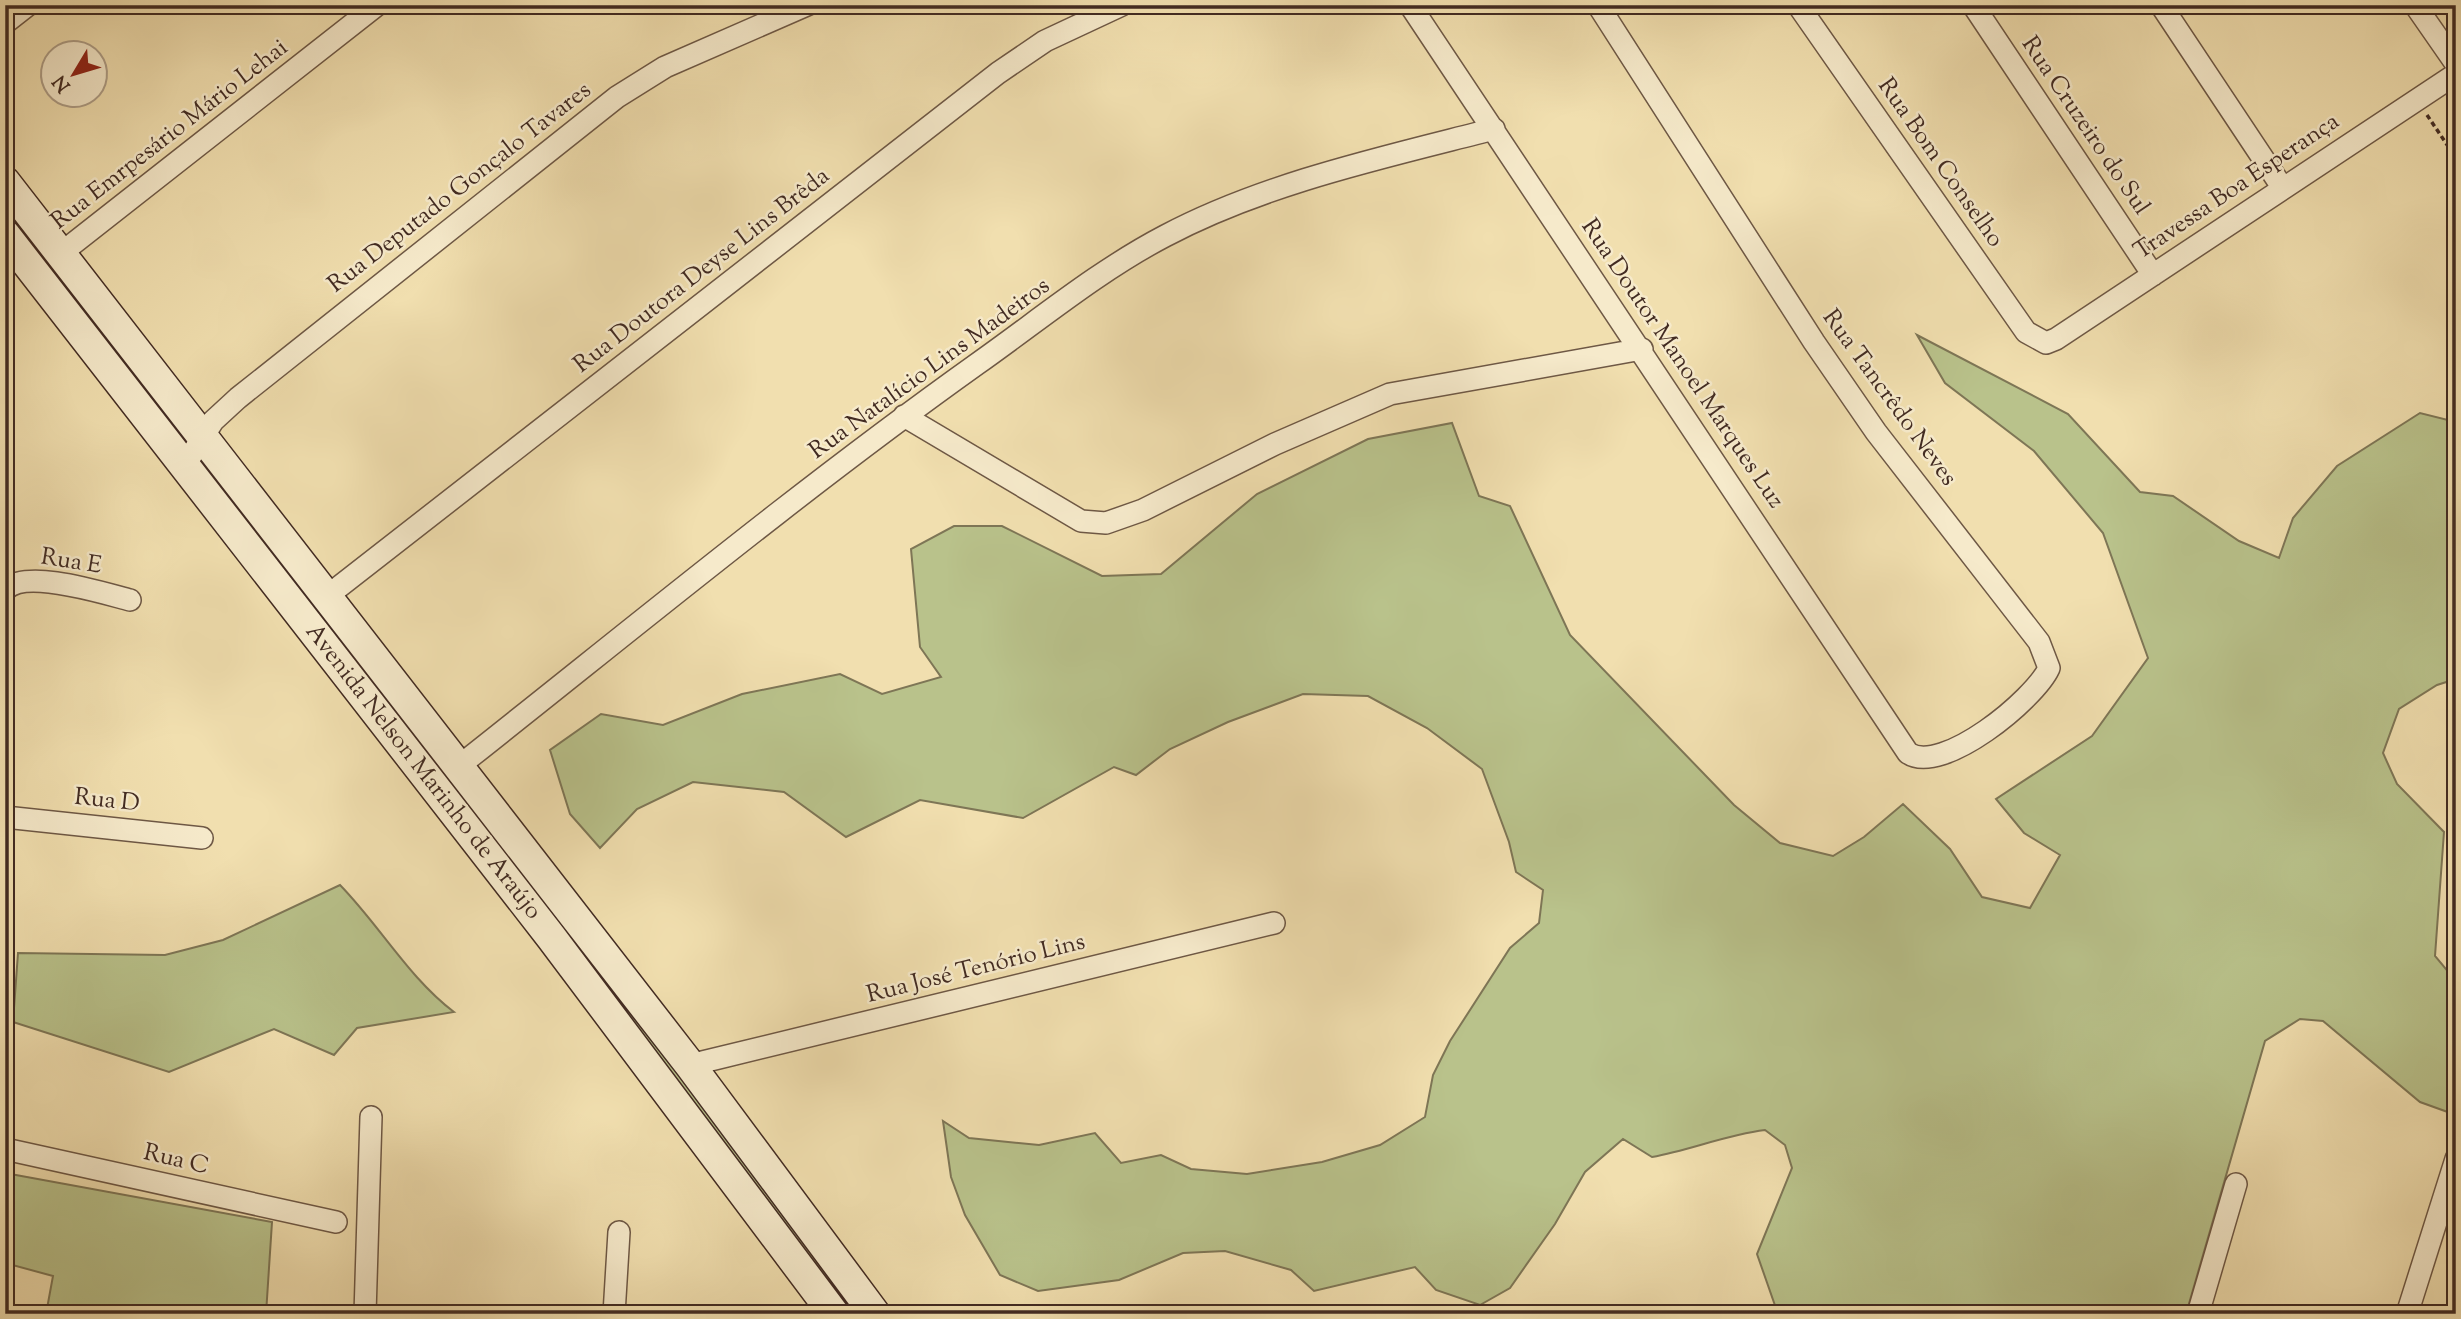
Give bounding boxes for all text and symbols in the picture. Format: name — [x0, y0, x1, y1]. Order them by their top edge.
street label: Rua Cruzeiro do Sul — [2012, 30, 2158, 222]
street label: Rua Emrpesário Mário Lehai — [44, 31, 296, 238]
north arrow — [38, 38, 108, 108]
text: N — [47, 69, 78, 97]
street label: Rua Bom Conselho — [1869, 71, 2011, 255]
street label: Rua Deputado Gonçalo Tavares — [321, 74, 599, 302]
street label: Travessa Boa Esperança — [2127, 105, 2347, 269]
street label: Rua Doutora Deyse Lins Brêda — [567, 160, 837, 382]
street label: Rua Doutor Manoel Marques Luz — [1572, 212, 1792, 516]
street label: Rua Natalício Lins Madeiros — [803, 270, 1057, 468]
street label: Rua Tancrêdo Neves — [1813, 303, 1965, 493]
street label: Rua E — [38, 540, 104, 584]
street label: Avenida Nelson Marinho de Araújo — [297, 617, 549, 927]
street label: Rua D — [73, 781, 141, 821]
street label: Rua José Tenório Lins — [863, 925, 1089, 1013]
street label: Rua C — [140, 1136, 212, 1184]

